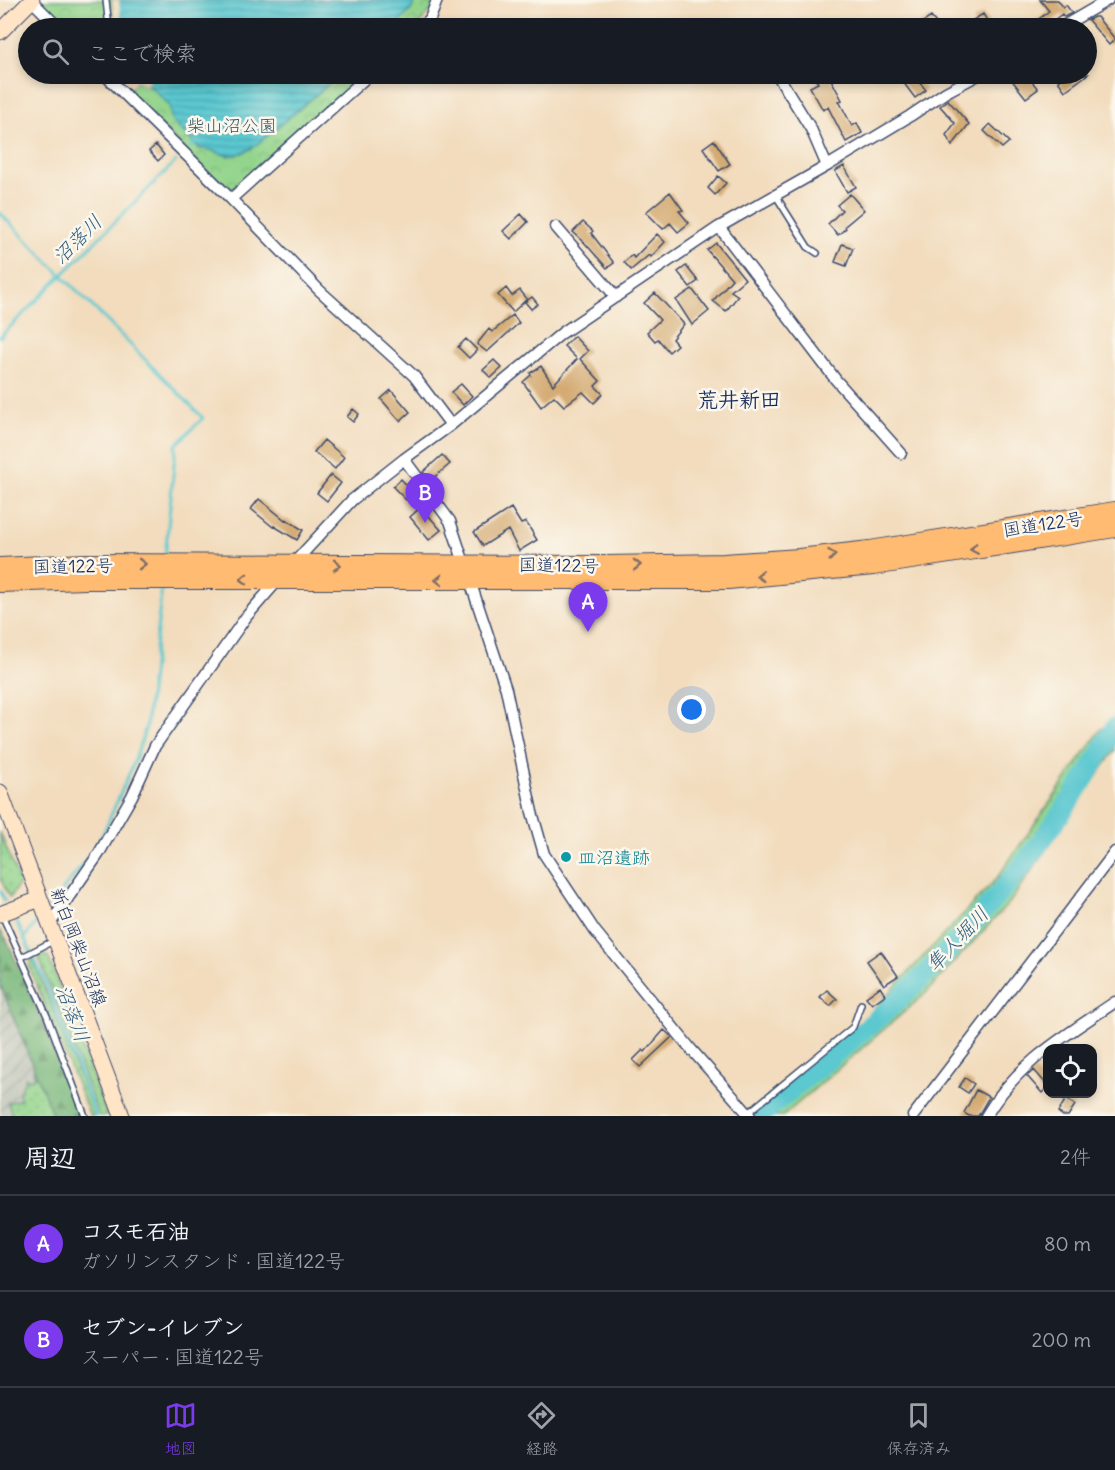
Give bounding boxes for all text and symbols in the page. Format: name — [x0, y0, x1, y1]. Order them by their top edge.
search box — [18, 18, 1097, 84]
icon: search — [39, 35, 72, 68]
text: ここで検索 — [87, 39, 197, 67]
park label: 柴山沼公園 — [187, 114, 277, 137]
water label: 沼落川 — [47, 209, 107, 269]
district label: 荒井新田 — [697, 386, 781, 413]
pin: B — [406, 474, 444, 523]
street label: 国道122号 — [1001, 506, 1085, 542]
one-way arrow — [970, 543, 979, 555]
one-way arrow — [827, 549, 837, 562]
street label: 国道122号 — [518, 553, 600, 577]
street label: 国道122号 — [32, 554, 114, 578]
one-way arrow — [138, 558, 147, 570]
one-way arrow — [333, 559, 342, 571]
one-way arrow — [633, 559, 642, 571]
one-way arrow — [755, 570, 764, 583]
one-way arrow — [240, 573, 249, 585]
one-way arrow — [435, 574, 444, 586]
pin: A — [568, 582, 608, 632]
your location — [677, 695, 706, 724]
place label: 皿沼遺跡 — [578, 846, 650, 869]
marker: 皿沼遺跡 — [559, 850, 573, 864]
street label: 新白岡柴山沼線 — [46, 884, 112, 1010]
water label: 隼人堀川 — [921, 901, 993, 977]
water label: 沼落川 — [51, 981, 95, 1045]
map controls — [1043, 1044, 1097, 1098]
button: locate — [1043, 1044, 1097, 1098]
text: 周辺 — [24, 1141, 76, 1174]
text: 2件 — [1060, 1144, 1091, 1169]
text: コスモ石油 — [81, 1217, 190, 1245]
text: A — [37, 1231, 50, 1256]
text: 80 m — [1044, 1231, 1091, 1256]
text: ガソリンスタンド · 国道122号 — [81, 1248, 345, 1273]
text: セブン-イレブン — [81, 1313, 244, 1341]
text: B — [37, 1327, 50, 1352]
text: 200 m — [1031, 1327, 1091, 1352]
text: スーパー · 国道122号 — [81, 1344, 264, 1369]
tab: 地図 — [164, 1399, 197, 1459]
tab: 経路 — [525, 1399, 558, 1459]
tab: 保存済み — [887, 1399, 951, 1459]

